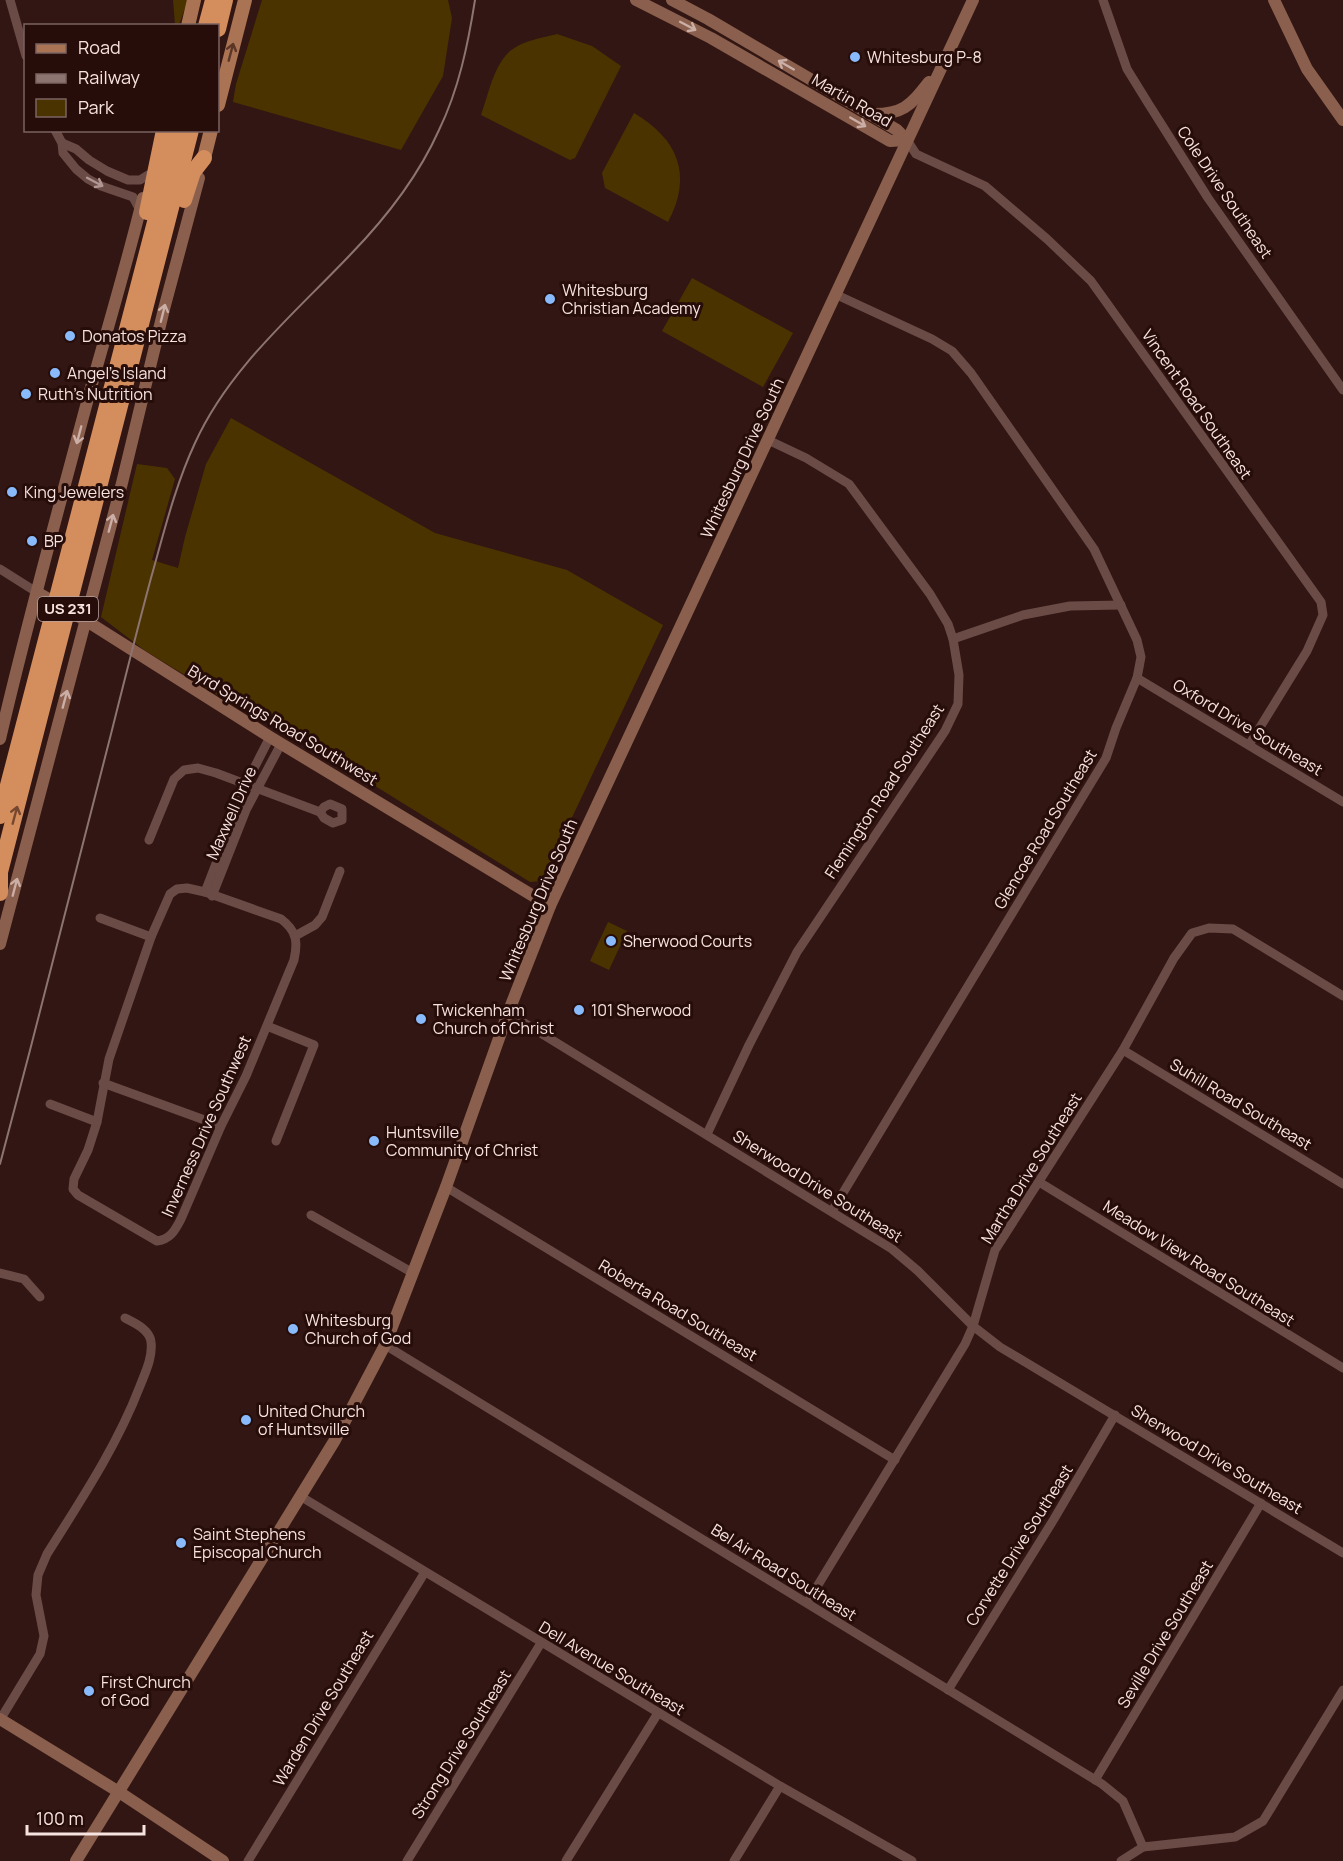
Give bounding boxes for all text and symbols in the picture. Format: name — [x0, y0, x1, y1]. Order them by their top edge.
one-way arrow — [679, 21, 697, 32]
legend — [24, 24, 219, 132]
text: Road — [78, 35, 121, 59]
one-way arrow — [226, 43, 237, 62]
place label: Whitesburg P-8 — [867, 46, 982, 68]
marker: Whitesburg P-8 — [848, 50, 862, 64]
one-way arrow — [778, 59, 795, 71]
text: Railway — [78, 65, 140, 89]
street label: Martin Road — [808, 68, 896, 132]
text: Park — [78, 95, 115, 119]
one-way arrow — [849, 117, 866, 129]
street label: Cole Drive Southeast — [1172, 121, 1278, 263]
one-way arrow — [86, 177, 104, 188]
place label: Whitesburg Christian Academy — [562, 279, 701, 319]
marker: Whitesburg Christian Academy — [543, 292, 557, 306]
one-way arrow — [158, 304, 170, 323]
place label: Donatos Pizza — [82, 325, 186, 347]
street label: Vincent Road Southeast — [1137, 325, 1257, 483]
marker: Donatos Pizza — [63, 329, 77, 343]
place label: Angel's Island — [67, 362, 166, 384]
marker: Angel's Island — [48, 366, 62, 380]
street label: Whitesburg Drive South — [695, 374, 789, 542]
place label: Ruth's Nutrition — [38, 383, 153, 405]
marker: Ruth's Nutrition — [19, 387, 33, 401]
one-way arrow — [73, 425, 84, 444]
place label: King Jewelers — [24, 481, 124, 503]
marker: King Jewelers — [5, 485, 19, 499]
one-way arrow — [106, 514, 118, 533]
place label: BP — [44, 530, 64, 552]
marker: BP — [25, 534, 39, 548]
road number: US 231 — [38, 597, 98, 621]
street label: Byrd Springs Road Southwest — [184, 659, 382, 791]
street label: Oxford Drive Southeast — [1169, 674, 1327, 780]
one-way arrow — [60, 690, 72, 709]
street label: Flemington Road Southeast — [819, 699, 949, 883]
street label: Glencoe Road Southeast — [988, 745, 1102, 913]
street label: Maxwell Drive — [201, 763, 261, 863]
one-way arrow — [9, 806, 21, 825]
street label: Whitesburg Drive South — [494, 815, 582, 985]
one-way arrow — [10, 878, 21, 897]
place label: Sherwood Courts — [623, 930, 752, 952]
marker: Sherwood Courts — [604, 934, 618, 948]
place label: Twickenham Church of Christ — [433, 999, 554, 1039]
place label: 101 Sherwood — [591, 999, 691, 1021]
marker: 101 Sherwood — [572, 1003, 586, 1017]
marker: Twickenham Church of Christ — [414, 1012, 428, 1026]
street label: Inverness Drive Southwest — [156, 1032, 256, 1220]
street label: Suhill Road Southeast — [1166, 1053, 1316, 1155]
street label: Martha Drive Southeast — [975, 1088, 1087, 1248]
place label: Huntsville Community of Christ — [386, 1121, 538, 1161]
street label: Sherwood Drive Southeast — [729, 1125, 907, 1247]
marker: Huntsville Community of Christ — [367, 1134, 381, 1148]
street label: Meadow View Road Southeast — [1099, 1195, 1299, 1331]
street label: Roberta Road Southeast — [595, 1254, 761, 1366]
place label: Whitesburg Church of God — [305, 1309, 411, 1349]
marker: Whitesburg Church of God — [286, 1322, 300, 1336]
street label: Sherwood Drive Southeast — [1127, 1399, 1307, 1519]
place label: United Church of Huntsville — [258, 1400, 365, 1440]
marker: United Church of Huntsville — [239, 1413, 253, 1427]
street label: Corvette Drive Southeast — [960, 1460, 1078, 1630]
street label: Bel Air Road Southeast — [707, 1518, 861, 1626]
place label: Saint Stephens Episcopal Church — [193, 1523, 322, 1563]
marker: Saint Stephens Episcopal Church — [174, 1536, 188, 1550]
street label: Seville Drive Southeast — [1112, 1556, 1218, 1712]
street label: Dell Avenue Southeast — [535, 1616, 689, 1720]
street label: Warden Drive Southeast — [268, 1626, 378, 1790]
street label: Strong Drive Southeast — [406, 1665, 516, 1823]
place label: First Church of God — [101, 1671, 191, 1711]
marker: First Church of God — [82, 1684, 96, 1698]
scale bar — [27, 1798, 144, 1836]
text: 100 m — [36, 1806, 84, 1830]

